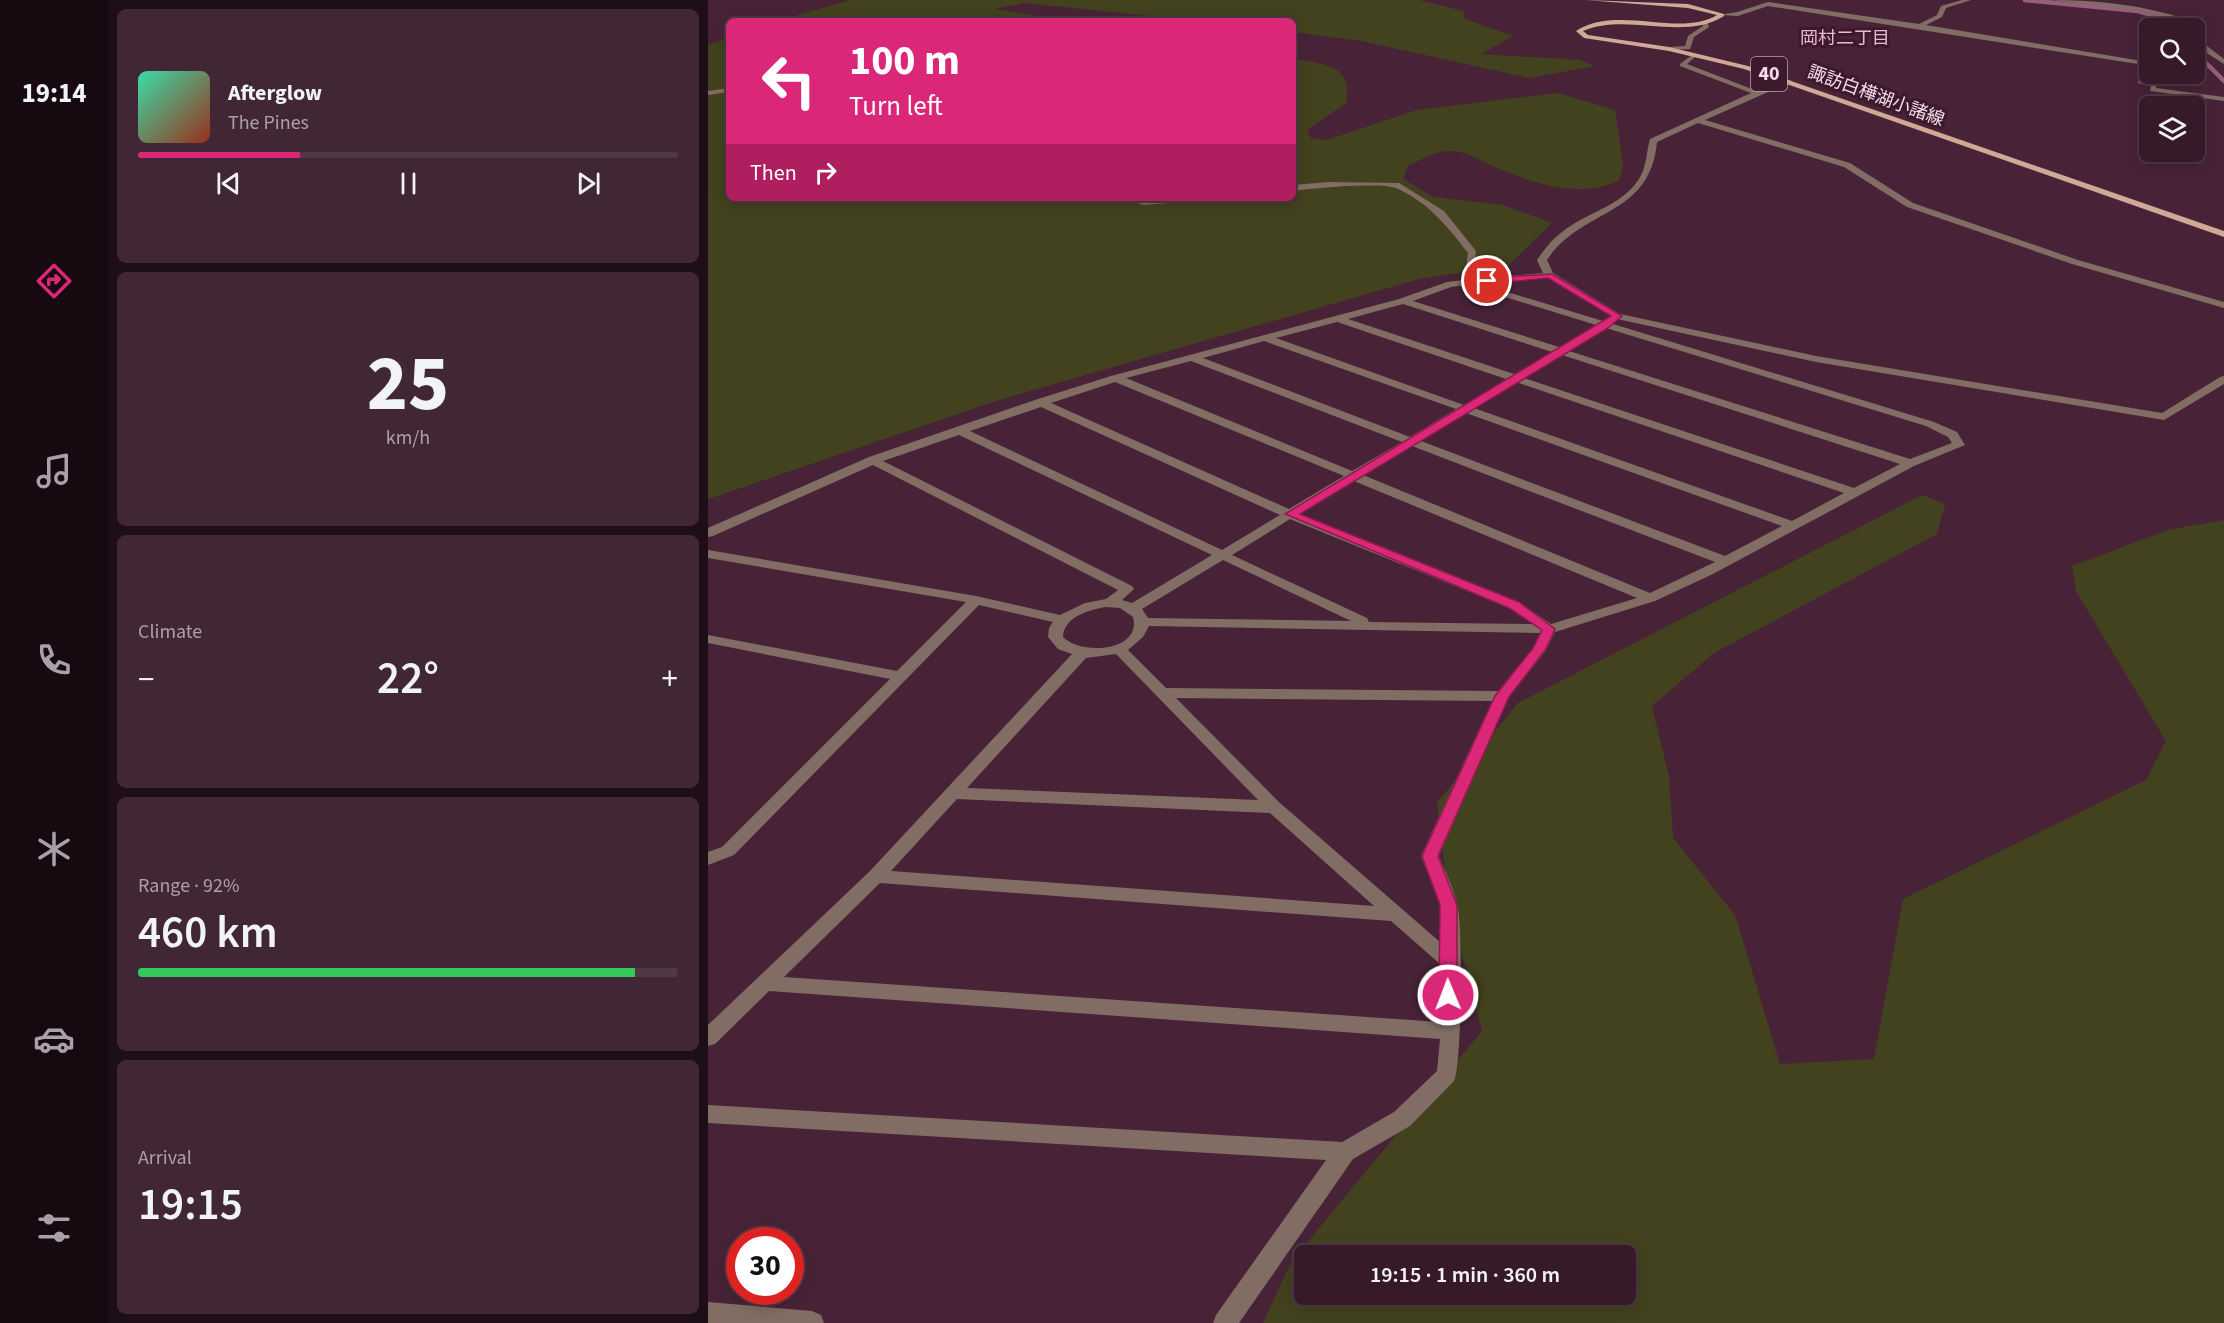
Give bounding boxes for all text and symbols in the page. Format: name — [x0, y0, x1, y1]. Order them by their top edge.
map controls — [2139, 18, 2205, 162]
button: search — [2139, 18, 2205, 84]
district label: 岡村二丁目 — [1800, 26, 1890, 51]
text: 100 m — [849, 31, 960, 91]
icon: left — [750, 42, 828, 120]
road number: 40 — [1751, 57, 1787, 91]
street label: 諏訪白樺湖小諸線 — [1804, 60, 1948, 132]
text: 19:14 — [21, 74, 87, 113]
text: Afterglow — [228, 77, 322, 109]
text: Turn left — [849, 87, 943, 126]
button: layers — [2139, 96, 2205, 162]
text: The Pines — [228, 109, 309, 137]
icon: right — [809, 156, 842, 189]
text: Then — [750, 157, 797, 189]
icon: previous — [212, 167, 245, 200]
icon: pause — [392, 167, 425, 200]
icon: next — [572, 167, 605, 200]
pin — [1461, 255, 1512, 306]
icon: directions — [33, 260, 75, 302]
icon: arrive — [1470, 264, 1503, 297]
text: 25 — [367, 329, 449, 440]
text: km/h — [386, 424, 430, 452]
icon: music — [33, 450, 75, 492]
text: Climate — [138, 618, 202, 646]
icon: phone — [33, 639, 75, 681]
text: 22° — [377, 647, 439, 711]
text: − — [138, 656, 154, 703]
text: + — [662, 656, 678, 703]
icon: climate — [33, 828, 75, 870]
text: Range · 92% — [138, 872, 239, 900]
text: 460 km — [138, 901, 278, 965]
position arrow — [1416, 963, 1480, 1027]
icon: car — [33, 1018, 75, 1060]
text: Arrival — [138, 1144, 192, 1172]
text: 19:15 — [138, 1173, 243, 1237]
icon: filters — [33, 1207, 75, 1249]
speed limit sign: 30 — [726, 1227, 804, 1305]
text: 19:15 · 1 min · 360 m — [1370, 1259, 1560, 1291]

